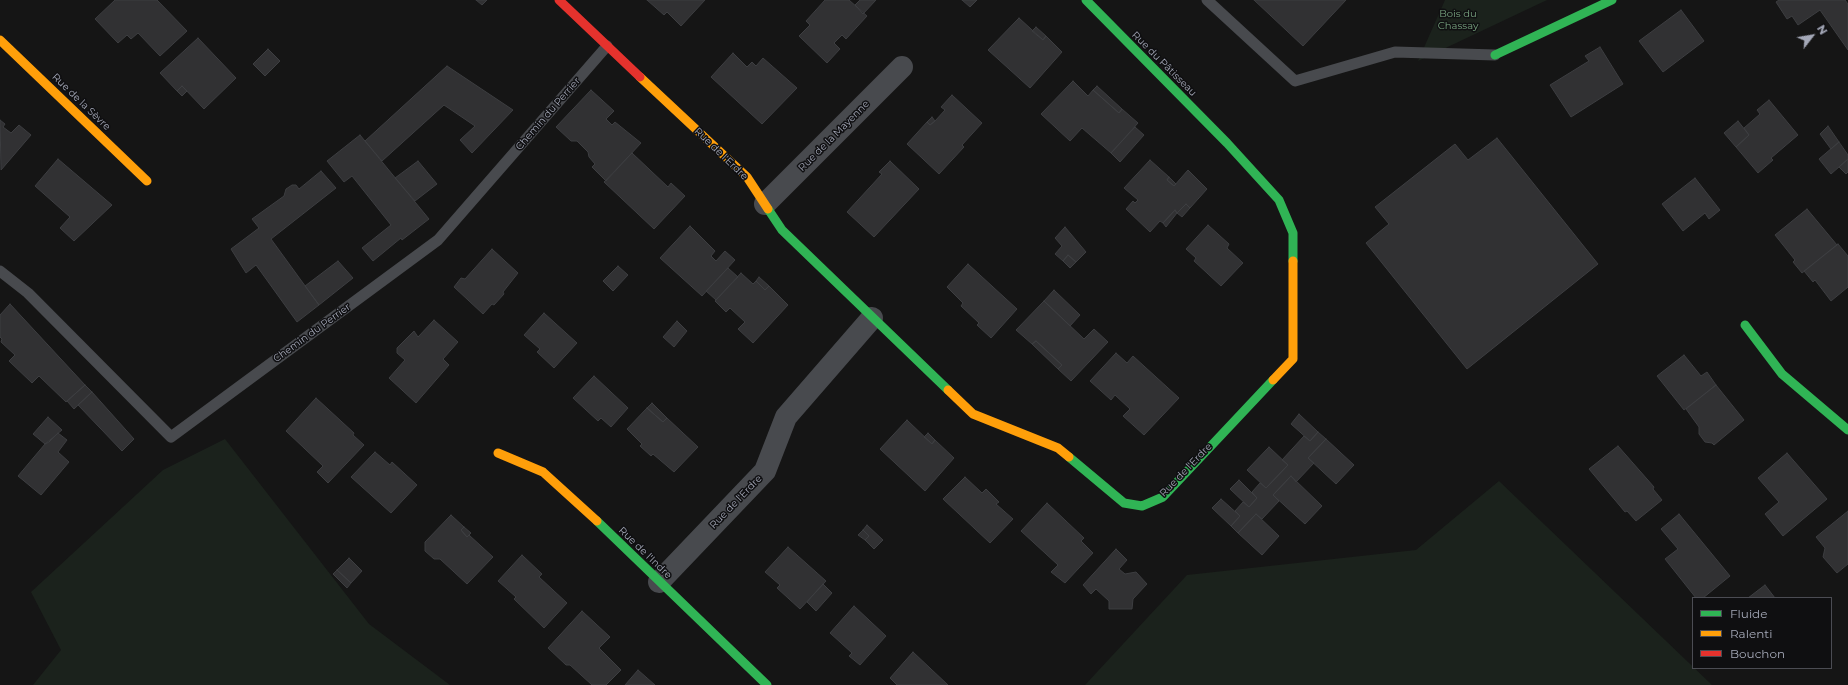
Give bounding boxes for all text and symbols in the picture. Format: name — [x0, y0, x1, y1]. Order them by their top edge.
park label: Bois du Chassay — [1438, 8, 1478, 32]
north arrow — [1792, 16, 1832, 56]
text: N — [1814, 22, 1831, 37]
street label: Rue du Pâtisseau — [1129, 29, 1199, 99]
street label: Rue de la Sèvre — [49, 71, 113, 133]
street label: Chemin du Perrier — [513, 75, 583, 153]
street label: Rue de la Mayenne — [796, 98, 872, 174]
street label: Rue de l'Erdre — [692, 125, 750, 183]
street label: Chemin du Perrier — [271, 301, 353, 365]
street label: Rue de l'Erdre — [1157, 441, 1215, 499]
street label: Rue de l'Erdre — [707, 473, 765, 531]
street label: Rue de l'Indre — [616, 525, 674, 581]
legend — [1692, 597, 1832, 669]
text: Fluide — [1730, 606, 1768, 621]
text: Ralenti — [1730, 626, 1772, 641]
text: Bouchon — [1730, 646, 1785, 661]

